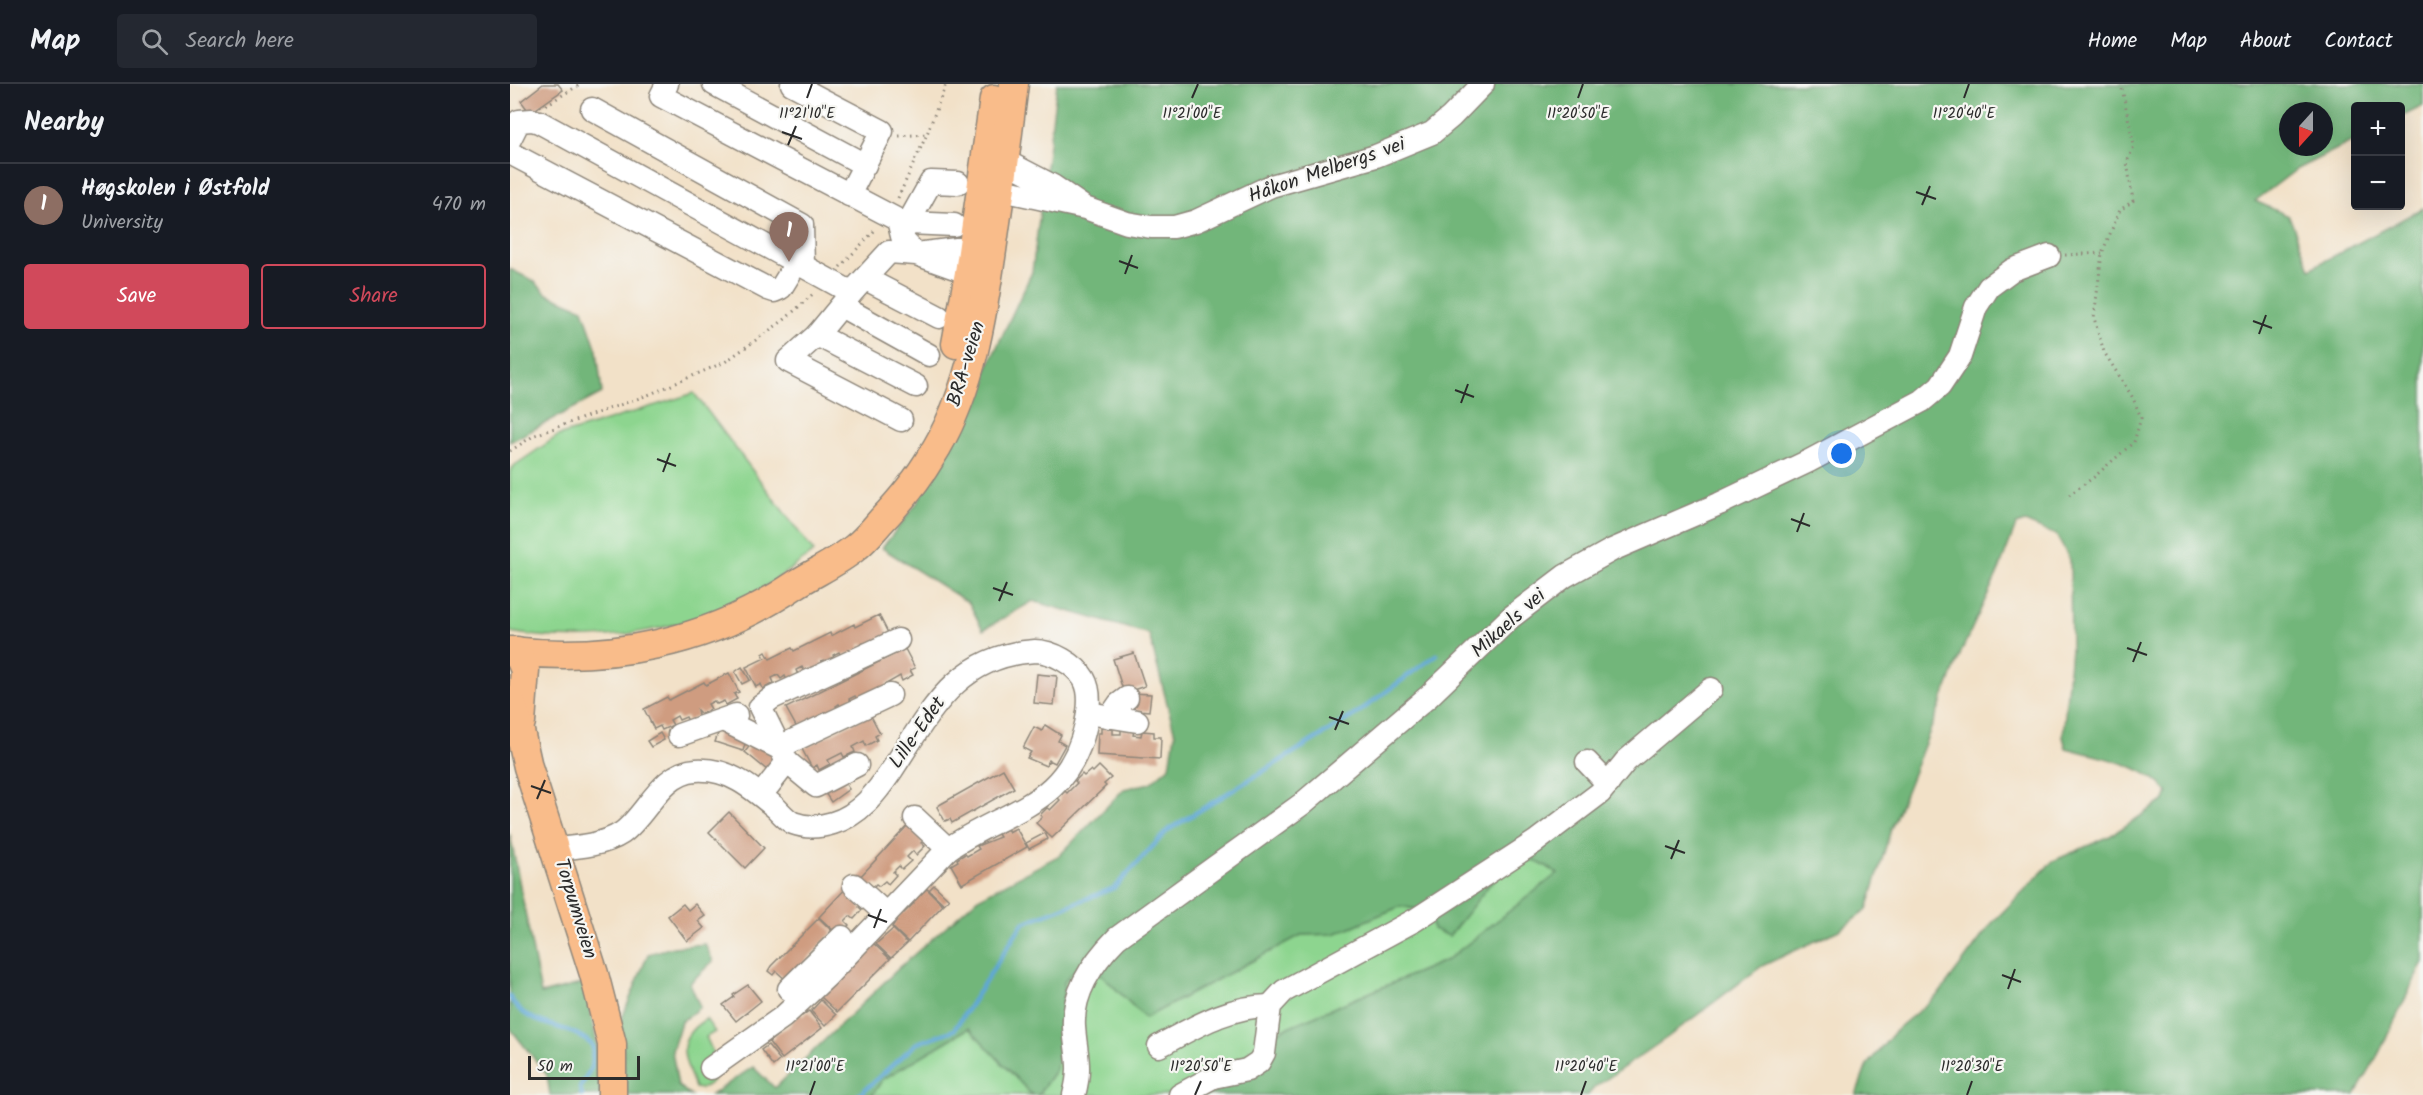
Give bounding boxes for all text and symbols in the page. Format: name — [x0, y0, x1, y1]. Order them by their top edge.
search box — [117, 14, 537, 68]
text: Map — [30, 19, 81, 64]
text: Search here — [186, 24, 294, 59]
icon: search — [138, 25, 171, 58]
text: Home — [2088, 25, 2137, 58]
text: Map — [2170, 25, 2207, 58]
text: About — [2240, 25, 2291, 58]
text: Contact — [2324, 25, 2393, 58]
text: Nearby — [24, 102, 104, 144]
text: 11°21'10"E — [779, 102, 836, 126]
text: 11°21'00"E — [1163, 102, 1223, 126]
text: 11°20'50"E — [1547, 102, 1610, 126]
text: 11°20'40"E — [1933, 102, 1996, 126]
north arrow — [2279, 102, 2333, 156]
map controls — [2351, 102, 2405, 210]
button: + — [2351, 102, 2405, 156]
street label: Håkon Melbergs vei — [1244, 129, 1411, 213]
button: − — [2351, 156, 2405, 210]
text: Høgskolen i Østfold — [81, 172, 270, 207]
text: 1 — [40, 189, 47, 221]
text: 470 m — [432, 189, 486, 221]
text: University — [81, 207, 163, 239]
pin: 1 — [770, 212, 808, 262]
button: Save — [24, 264, 249, 329]
button: Share — [261, 264, 486, 329]
street label: BRA-veien — [939, 317, 995, 411]
your location — [1827, 439, 1856, 468]
street label: Mikaels vei — [1464, 581, 1555, 667]
street label: Lille-Edet — [881, 690, 955, 776]
street label: Torpumveien — [545, 855, 605, 963]
scale bar — [528, 1053, 640, 1080]
text: 50 m — [537, 1054, 573, 1079]
text: 11°21'00"E — [786, 1055, 846, 1079]
text: 11°20'50"E — [1170, 1055, 1233, 1079]
text: 11°20'40"E — [1555, 1055, 1618, 1079]
text: 11°20'30"E — [1941, 1055, 2005, 1079]

